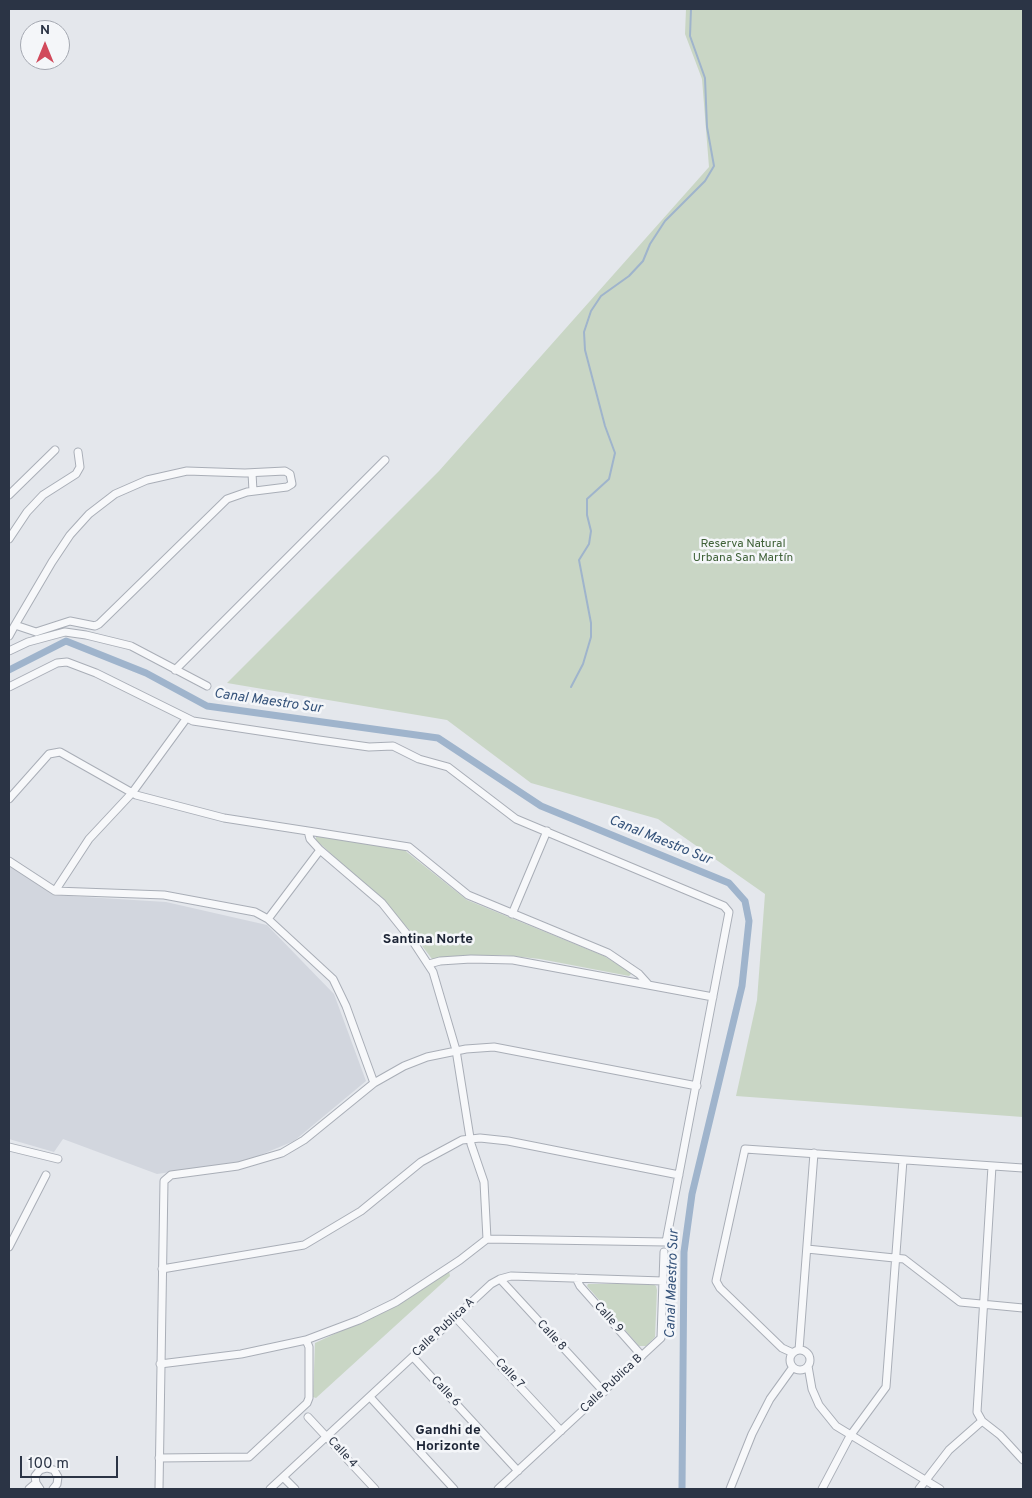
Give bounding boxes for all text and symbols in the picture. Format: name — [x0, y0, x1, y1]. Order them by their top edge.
north arrow — [20, 20, 70, 70]
text: N — [40, 22, 50, 39]
park label: Reserva Natural Urbana San Martín — [693, 538, 793, 566]
water label: Canal Maestro Sur — [213, 686, 323, 718]
water label: Canal Maestro Sur — [606, 813, 714, 869]
district label: Santina Norte — [383, 932, 473, 948]
water label: Canal Maestro Sur — [663, 1229, 683, 1339]
street label: Calle Publica A — [410, 1295, 478, 1361]
street label: Calle 9 — [590, 1300, 626, 1336]
street label: Calle 8 — [533, 1318, 569, 1354]
street label: Calle Publica B — [578, 1352, 646, 1416]
street label: Calle 7 — [491, 1356, 527, 1392]
street label: Calle 6 — [427, 1374, 463, 1410]
district label: Gandhi de Horizonte — [415, 1423, 481, 1455]
street label: Calle 4 — [324, 1435, 360, 1471]
scale bar — [22, 1446, 120, 1478]
text: 100 m — [28, 1455, 69, 1474]

